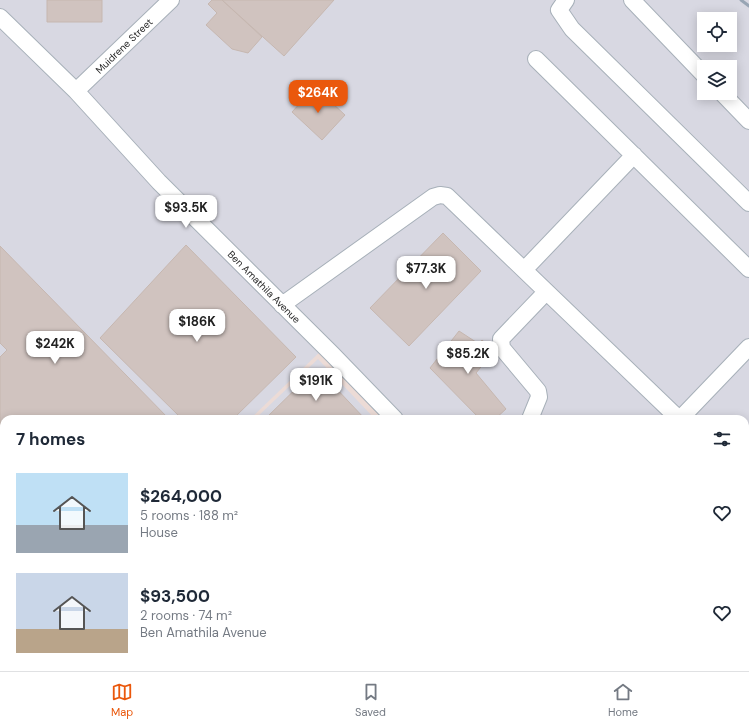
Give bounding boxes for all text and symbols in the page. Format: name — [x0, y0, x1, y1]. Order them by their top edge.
map controls — [697, 12, 737, 100]
button: locate — [697, 12, 737, 52]
street label: Muidrene Street — [93, 15, 155, 77]
button: layers — [697, 60, 737, 100]
pin: $264K — [290, 80, 346, 114]
text: $264K — [298, 84, 338, 101]
pin: $93.5K — [153, 195, 219, 229]
text: $93.5K — [164, 199, 208, 216]
street label: Ben Amathila Avenue — [225, 248, 303, 326]
pin: $77.3K — [393, 256, 459, 290]
text: $77.3K — [406, 260, 446, 277]
pin: $186K — [169, 309, 225, 343]
text: $186K — [178, 313, 216, 330]
pin: $242K — [27, 331, 83, 365]
text: $242K — [35, 335, 75, 352]
pin: $85.2K — [435, 341, 501, 375]
text: $85.2K — [446, 345, 490, 362]
pin: $191K — [288, 368, 344, 402]
text: $191K — [299, 372, 333, 389]
text: 7 homes — [16, 428, 85, 450]
icon: filters — [711, 428, 733, 450]
text: $264,000 — [140, 485, 222, 507]
icon: home — [48, 489, 96, 537]
icon: heart — [711, 502, 733, 524]
text: 5 rooms · 188 m² — [140, 507, 238, 524]
text: House — [140, 524, 178, 541]
text: $93,500 — [140, 585, 210, 607]
icon: home — [48, 589, 96, 637]
icon: heart — [711, 602, 733, 624]
text: 2 rooms · 74 m² — [140, 607, 232, 624]
text: Ben Amathila Avenue — [140, 624, 267, 641]
tab: Map — [111, 681, 133, 719]
tab: Saved — [355, 681, 386, 719]
tab: Home — [608, 681, 638, 719]

